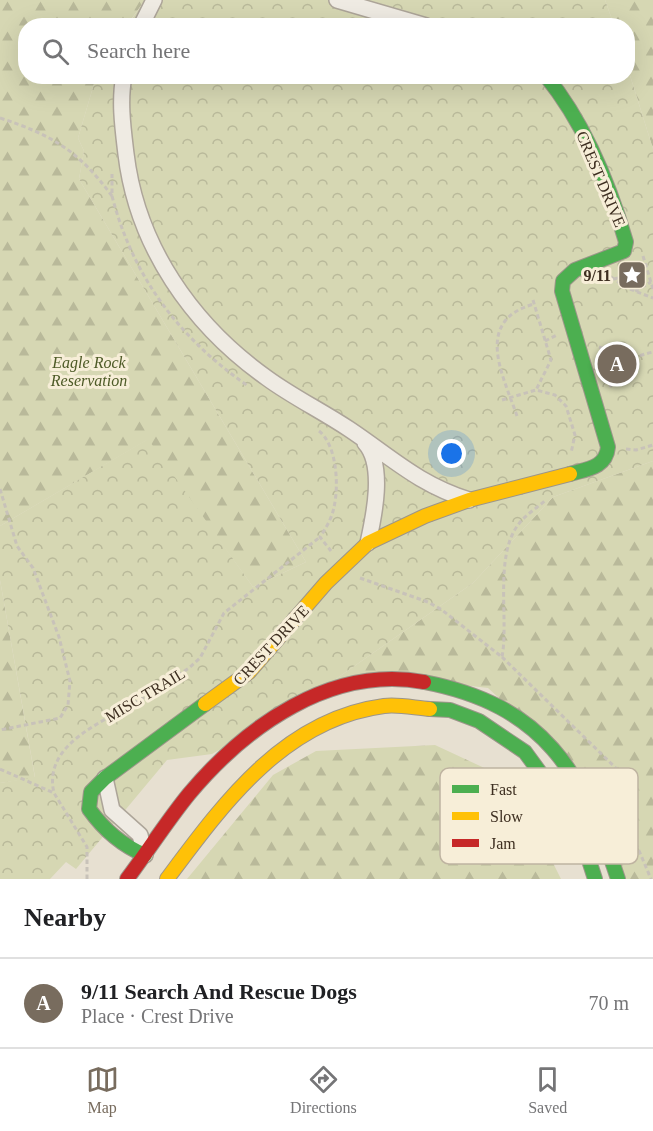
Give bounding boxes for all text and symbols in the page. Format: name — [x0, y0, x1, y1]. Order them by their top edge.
search box — [18, 18, 635, 84]
icon: search — [39, 35, 72, 68]
text: Search here — [87, 38, 190, 63]
street label: CREST DRIVE — [573, 129, 629, 229]
place icon: 9/11 — [616, 259, 648, 291]
place label: 9/11 — [583, 267, 611, 284]
pin: A — [598, 342, 636, 386]
park label: Eagle Rock Reservation — [50, 354, 127, 389]
your location — [437, 439, 466, 468]
street label: CREST DRIVE — [230, 602, 312, 688]
street label: MISC TRAIL — [102, 665, 188, 725]
legend — [440, 768, 638, 864]
text: Fast — [490, 781, 517, 798]
text: Slow — [490, 808, 523, 825]
text: Jam — [490, 835, 516, 852]
text: Nearby — [24, 903, 106, 932]
text: 9/11 Search And Rescue Dogs — [81, 979, 357, 1004]
text: A — [36, 992, 51, 1014]
text: 70 m — [588, 992, 629, 1014]
text: Place · Crest Drive — [81, 1005, 234, 1027]
tab: Map — [86, 1063, 119, 1117]
tab: Directions — [290, 1063, 357, 1117]
tab: Saved — [528, 1063, 567, 1117]

